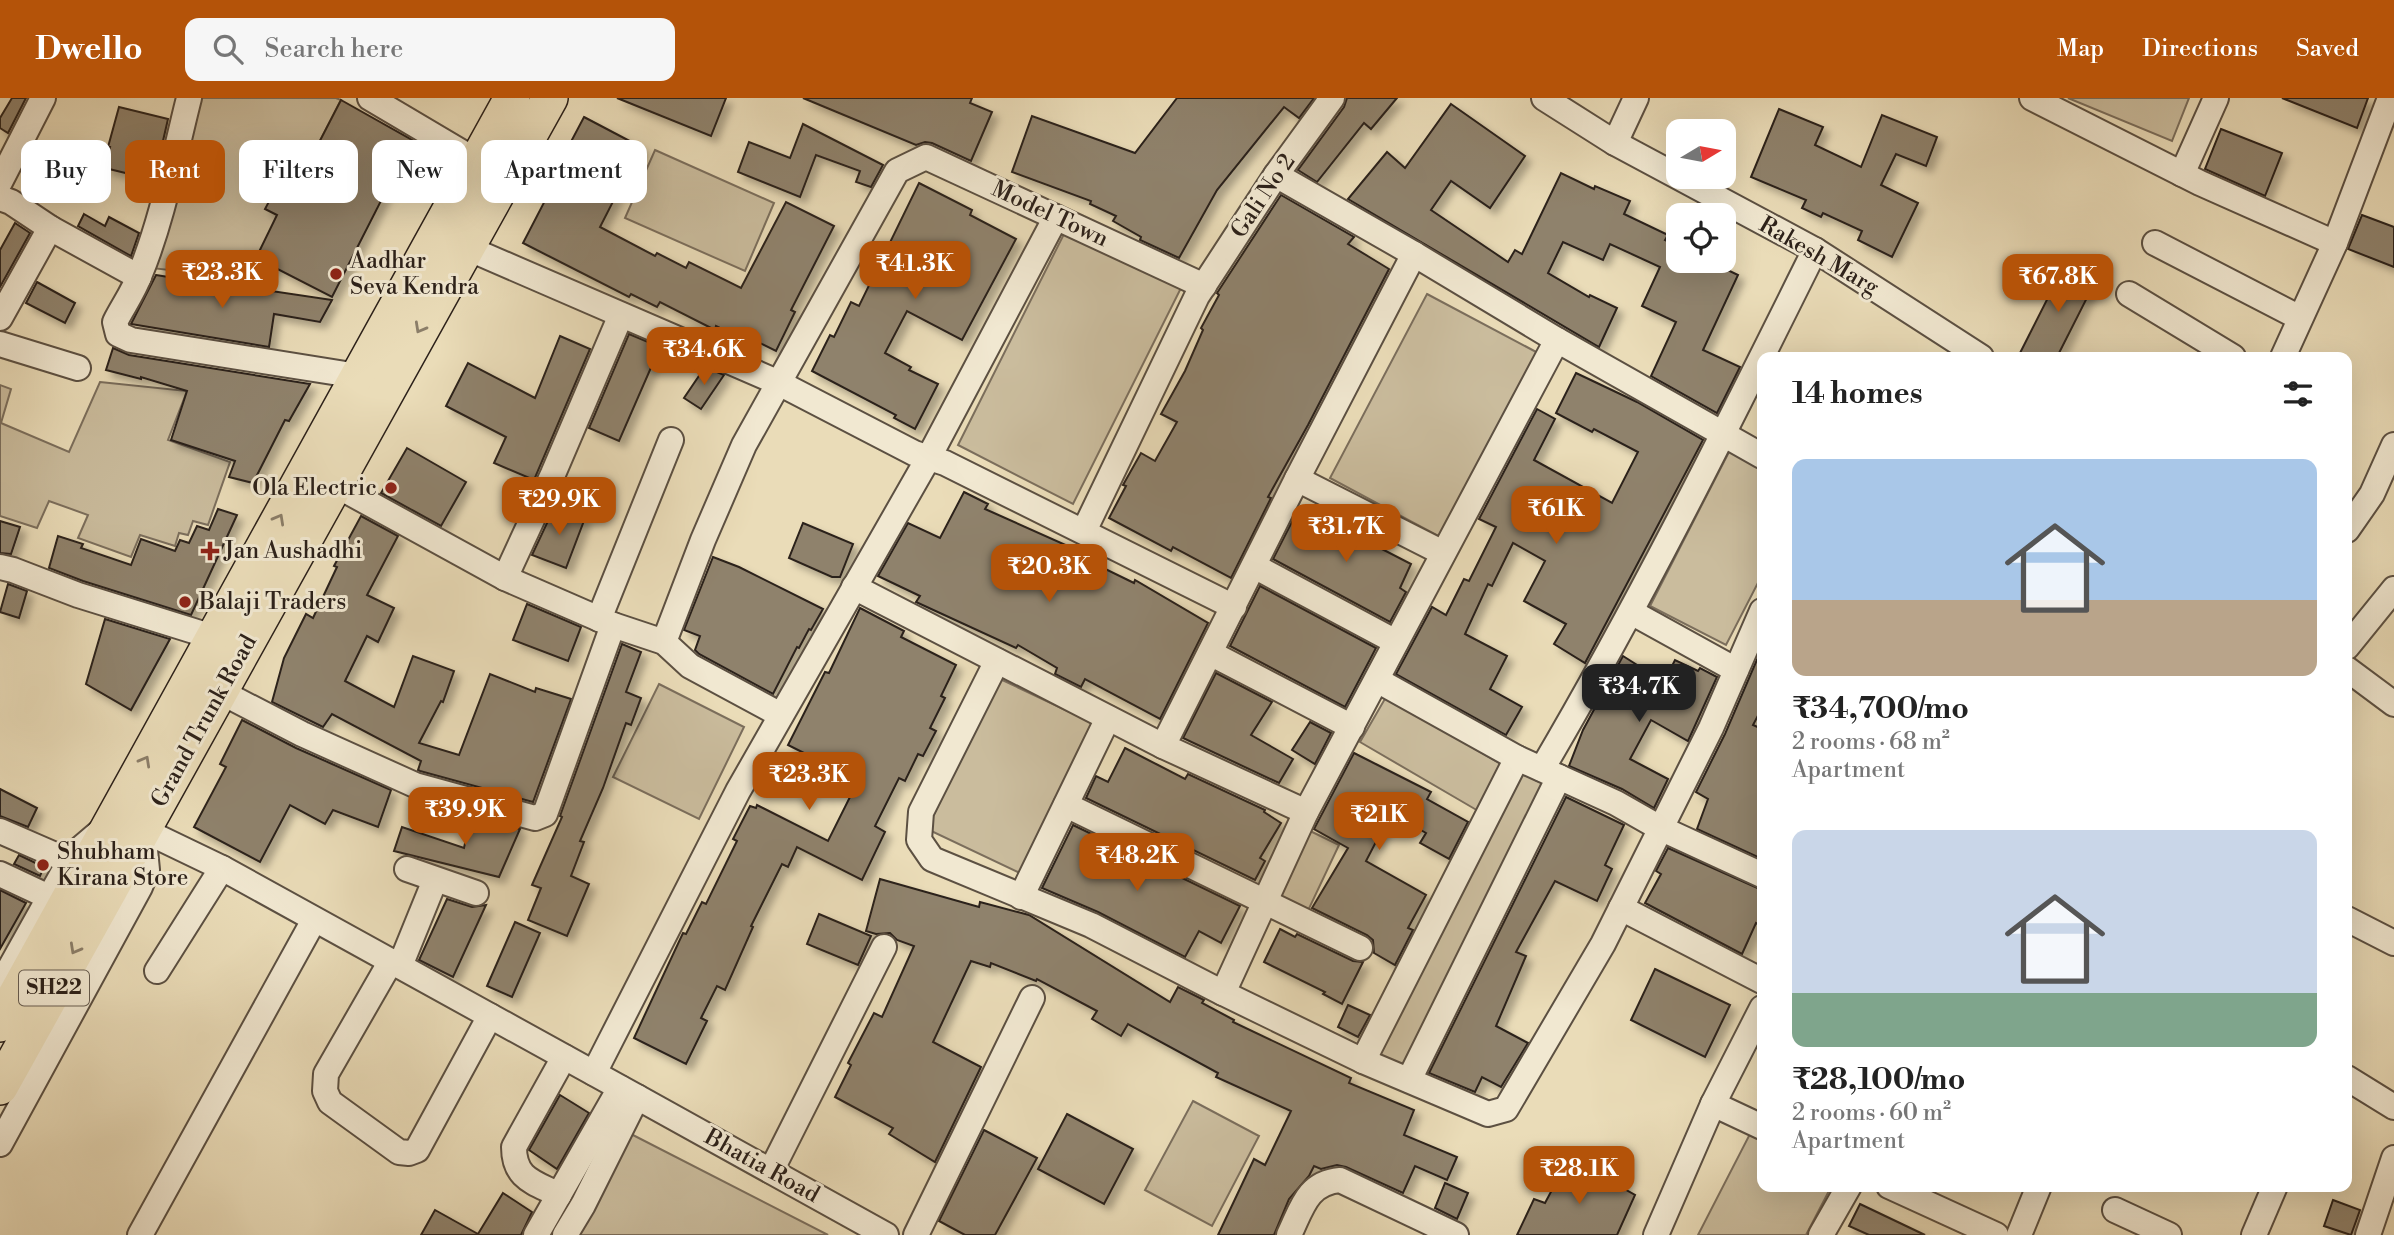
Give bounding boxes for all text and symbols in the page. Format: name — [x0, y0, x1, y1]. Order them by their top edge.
search box — [185, 18, 675, 81]
text: Dwello — [35, 29, 143, 70]
icon: search — [209, 30, 247, 68]
text: Search here — [265, 33, 403, 65]
text: Map — [2057, 34, 2104, 64]
text: Directions — [2142, 34, 2258, 64]
text: Saved — [2296, 34, 2359, 64]
north arrow — [1666, 119, 1736, 189]
map controls — [1666, 119, 1736, 273]
chip: Buy — [21, 140, 111, 203]
chip: Rent — [125, 140, 225, 203]
chip: Filters — [239, 140, 358, 203]
chip: New — [372, 140, 467, 203]
chip: Apartment — [481, 140, 647, 203]
street label: Gali No 2 — [1225, 149, 1301, 243]
street label: Model Town — [987, 175, 1113, 253]
button: locate — [1666, 203, 1736, 273]
street label: Rakesh Marg — [1754, 210, 1884, 302]
pin: ₹41.3K — [858, 242, 972, 301]
place label: Aadhar Seva Kendra — [349, 247, 479, 301]
pin: ₹23.3K — [165, 250, 279, 310]
text: ₹41.3K — [875, 250, 955, 278]
pin: ₹67.8K — [2001, 254, 2115, 314]
text: ₹23.3K — [182, 259, 262, 287]
text: ₹67.8K — [2018, 263, 2098, 291]
marker: Aadhar Seva Kendra — [328, 266, 344, 282]
one-way arrow — [415, 321, 428, 334]
pin: ₹34.6K — [647, 328, 761, 387]
text: ₹34.6K — [663, 336, 745, 364]
text: 14 homes — [1792, 375, 1923, 413]
icon: filters — [2279, 375, 2317, 413]
place label: Ola Electric — [252, 474, 377, 502]
pin: ₹29.9K — [502, 478, 616, 537]
marker: Ola Electric — [383, 480, 399, 496]
text: ₹29.9K — [518, 486, 600, 514]
pin: ₹61K — [1515, 486, 1597, 546]
text: ₹61K — [1527, 495, 1585, 523]
pin: ₹31.7K — [1289, 504, 1403, 564]
icon: home — [1992, 505, 2118, 631]
text: ₹31.7K — [1308, 513, 1384, 541]
one-way arrow — [271, 514, 284, 527]
place label: Jan Aushadhi — [223, 537, 362, 565]
marker: Jan Aushadhi — [202, 543, 218, 559]
pin: ₹20.3K — [992, 545, 1106, 604]
text: ₹20.3K — [1007, 553, 1091, 581]
place label: Balaji Traders — [198, 588, 346, 616]
marker: Balaji Traders — [177, 594, 193, 610]
street label: Grand Trunk Road — [145, 630, 263, 812]
pin: ₹34.7K — [1582, 664, 1696, 724]
text: ₹34.7K — [1598, 673, 1680, 701]
text: ₹34,700/mo — [1792, 690, 1969, 728]
text: 2 rooms · 68 m² — [1792, 728, 1950, 756]
pin: ₹23.3K — [752, 752, 866, 812]
one-way arrow — [137, 756, 150, 768]
text: Apartment — [1792, 756, 1905, 784]
text: ₹23.3K — [769, 761, 849, 789]
pin: ₹39.9K — [408, 788, 522, 847]
pin: ₹21K — [1338, 792, 1420, 852]
text: ₹39.9K — [424, 796, 506, 824]
text: ₹21K — [1350, 801, 1408, 829]
pin: ₹48.2K — [1080, 834, 1194, 893]
place label: Shubham Kirana Store — [57, 838, 188, 892]
text: ₹48.2K — [1095, 842, 1179, 870]
marker: Shubham Kirana Store — [35, 857, 51, 873]
icon: home — [1992, 876, 2118, 1002]
one-way arrow — [70, 941, 84, 954]
road number: SH22 — [19, 970, 89, 1006]
text: ₹28,100/mo — [1792, 1061, 1965, 1099]
text: 2 rooms · 60 m² — [1792, 1099, 1951, 1127]
street label: Bhatia Road — [699, 1122, 824, 1209]
text: Apartment — [1792, 1127, 1905, 1155]
pin: ₹28.1K — [1522, 1146, 1636, 1206]
text: ₹28.1K — [1539, 1155, 1619, 1183]

